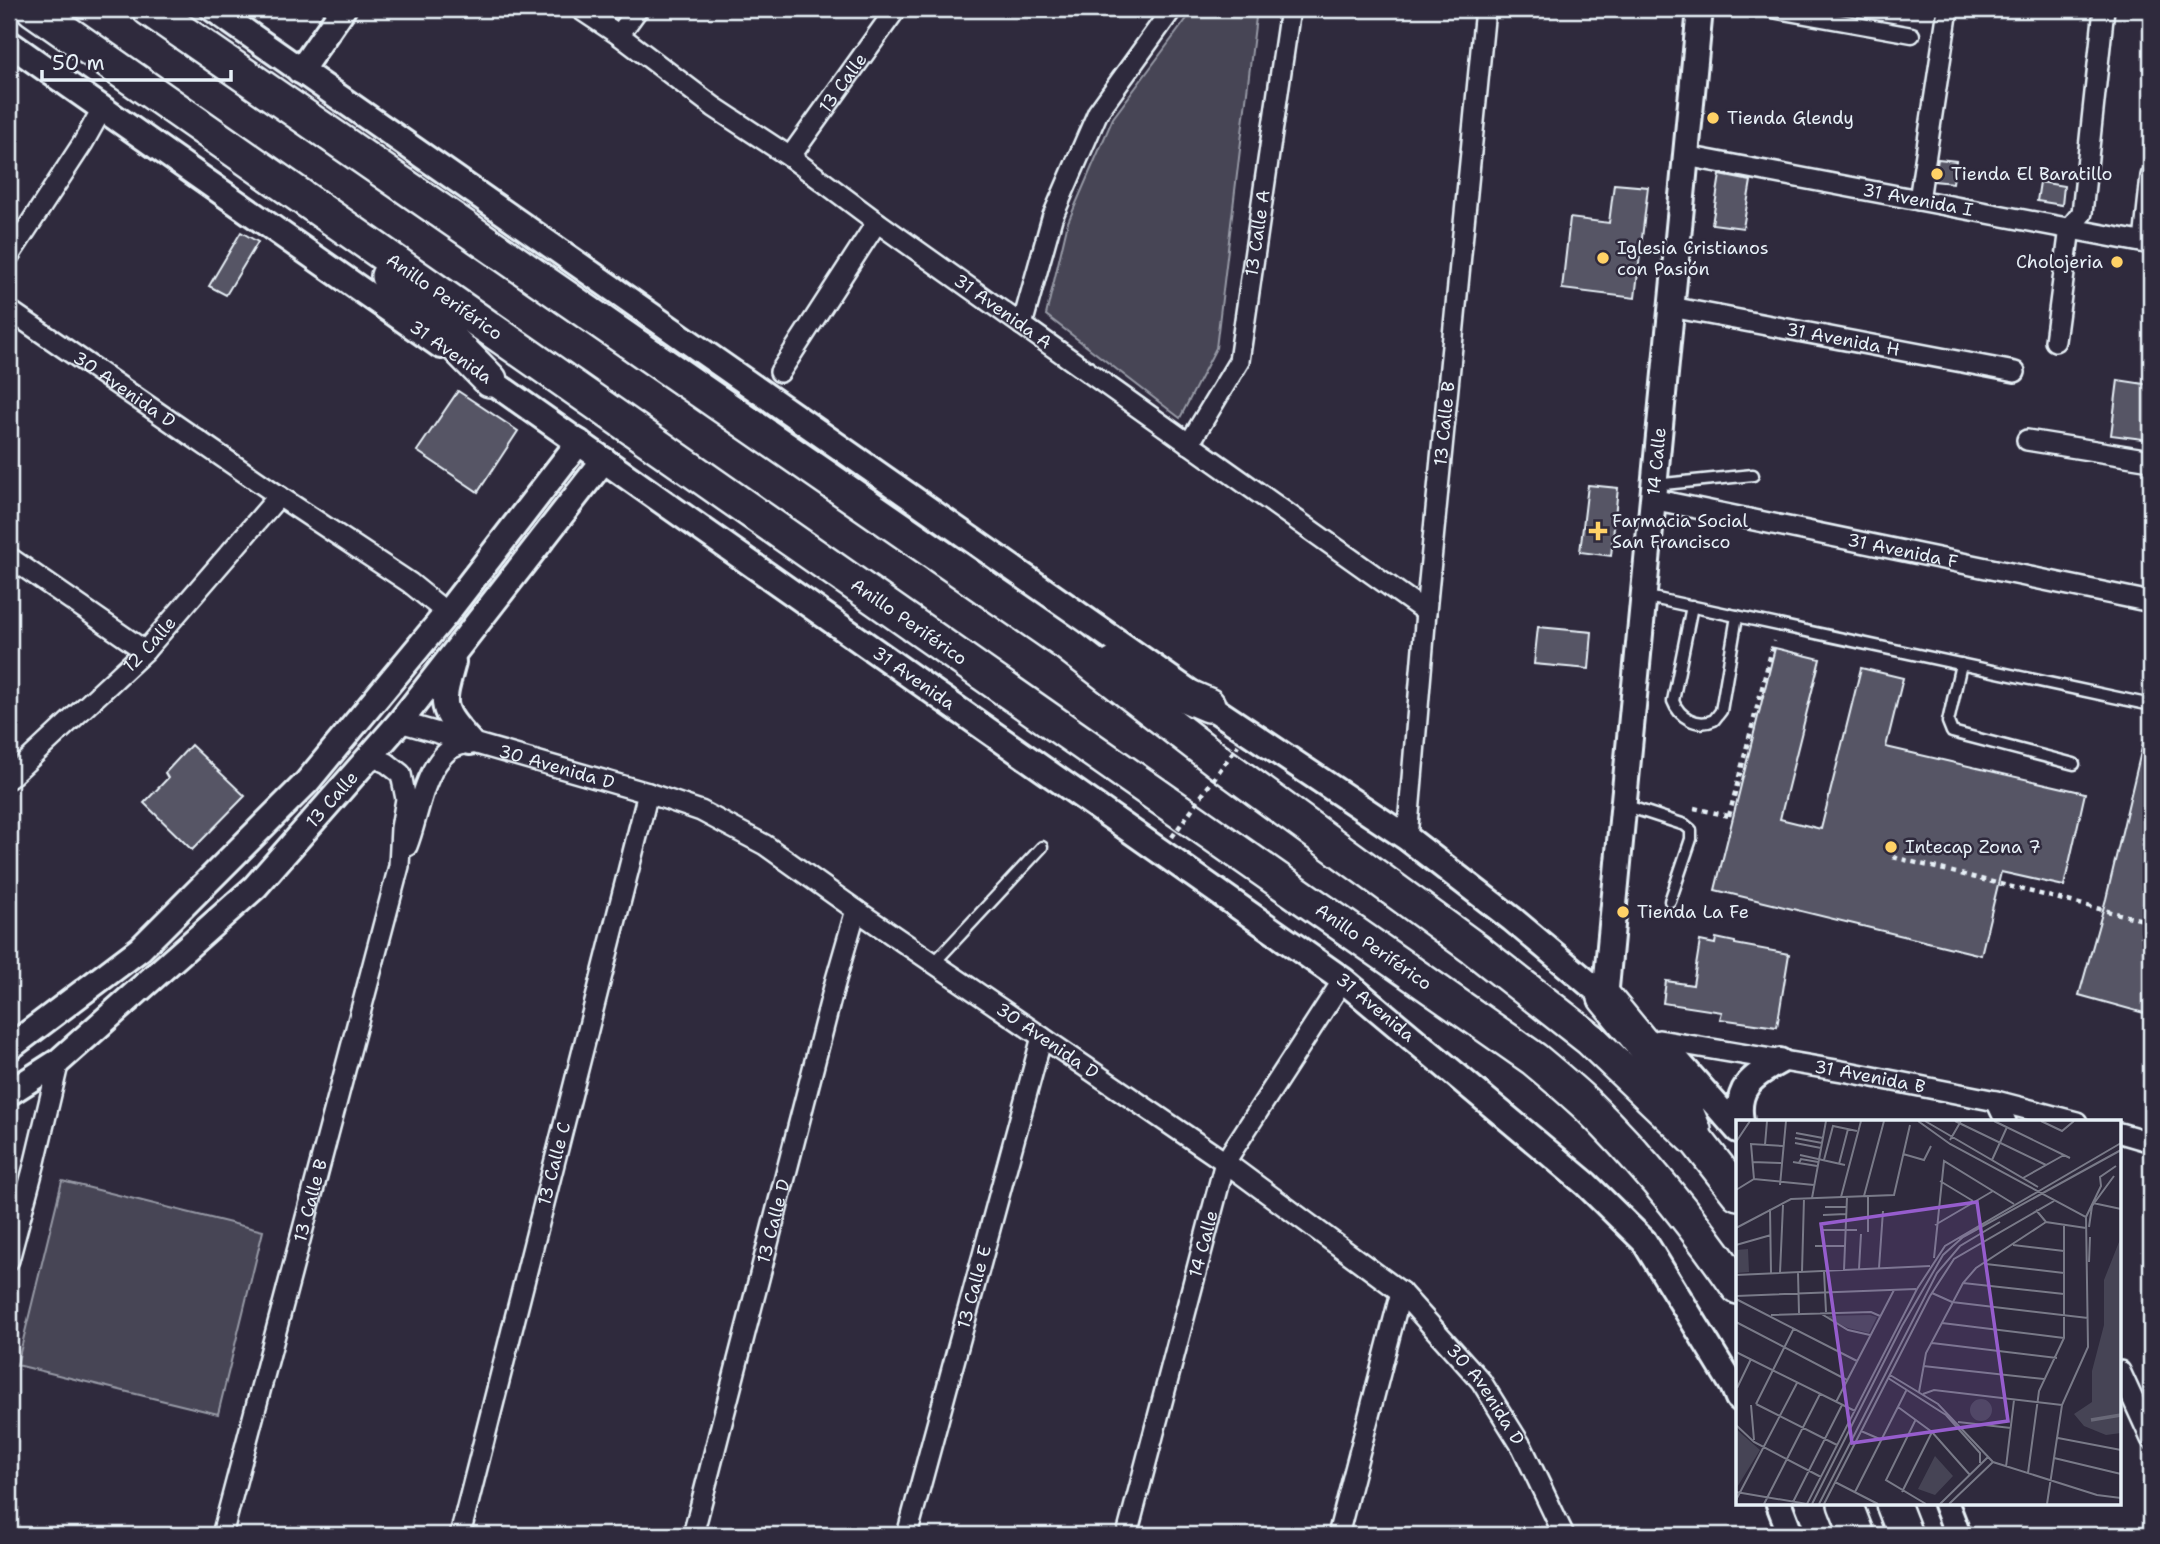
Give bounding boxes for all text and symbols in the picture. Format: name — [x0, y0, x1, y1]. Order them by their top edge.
scale bar — [42, 38, 231, 82]
street label: 13 Calle — [813, 48, 873, 118]
text: 50 m — [52, 49, 105, 77]
place label: Tienda Glendy — [1727, 106, 1854, 130]
marker: Tienda Glendy — [1705, 110, 1721, 126]
place label: Tienda El Baratillo — [1951, 162, 2112, 186]
marker: Tienda El Baratillo — [1929, 166, 1945, 182]
street label: 31 Avenida I — [1861, 178, 1975, 222]
street label: 13 Calle A — [1239, 188, 1276, 278]
place label: Iglesia Cristianos con Pasión — [1617, 236, 1769, 281]
street label: Anillo Periférico — [381, 248, 507, 346]
marker: Iglesia Cristianos con Pasión — [1595, 250, 1611, 266]
place label: Cholojeria — [2016, 250, 2103, 274]
marker: Cholojeria — [2109, 254, 2125, 270]
street label: 31 Avenida A — [949, 268, 1057, 354]
street label: 31 Avenida — [405, 315, 497, 389]
street label: 31 Avenida H — [1784, 317, 1902, 362]
street label: 30 Avenida D — [68, 346, 180, 433]
street label: 13 Calle B — [1428, 380, 1461, 467]
street label: 14 Calle — [1641, 426, 1672, 497]
place label: Farmacia Social San Francisco — [1612, 509, 1748, 554]
marker: Farmacia Social San Francisco — [1590, 523, 1606, 539]
street label: 31 Avenida F — [1845, 528, 1960, 574]
street label: Anillo Periférico — [846, 573, 972, 671]
street label: 12 Calle — [118, 611, 182, 678]
street label: 31 Avenida — [868, 641, 960, 716]
street label: 30 Avenida D — [496, 739, 618, 795]
street label: 13 Calle — [300, 766, 363, 833]
place label: Intecap Zona 7 — [1905, 835, 2041, 859]
marker: Intecap Zona 7 — [1883, 839, 1899, 855]
street label: Anillo Periférico — [1311, 898, 1436, 996]
place label: Tienda La Fe — [1637, 900, 1749, 924]
marker: Tienda La Fe — [1615, 904, 1631, 920]
street label: 31 Avenida — [1331, 967, 1420, 1047]
street label: 30 Avenida D — [991, 997, 1104, 1084]
street label: 31 Avenida B — [1812, 1054, 1927, 1099]
street label: 13 Calle C — [532, 1119, 576, 1208]
inset map — [1736, 1120, 2122, 1506]
street label: 13 Calle B — [288, 1156, 333, 1245]
street label: 13 Calle D — [751, 1176, 796, 1266]
street label: 14 Calle — [1183, 1208, 1224, 1280]
street label: 13 Calle E — [951, 1242, 997, 1331]
street label: 30 Avenida D — [1441, 1339, 1530, 1450]

